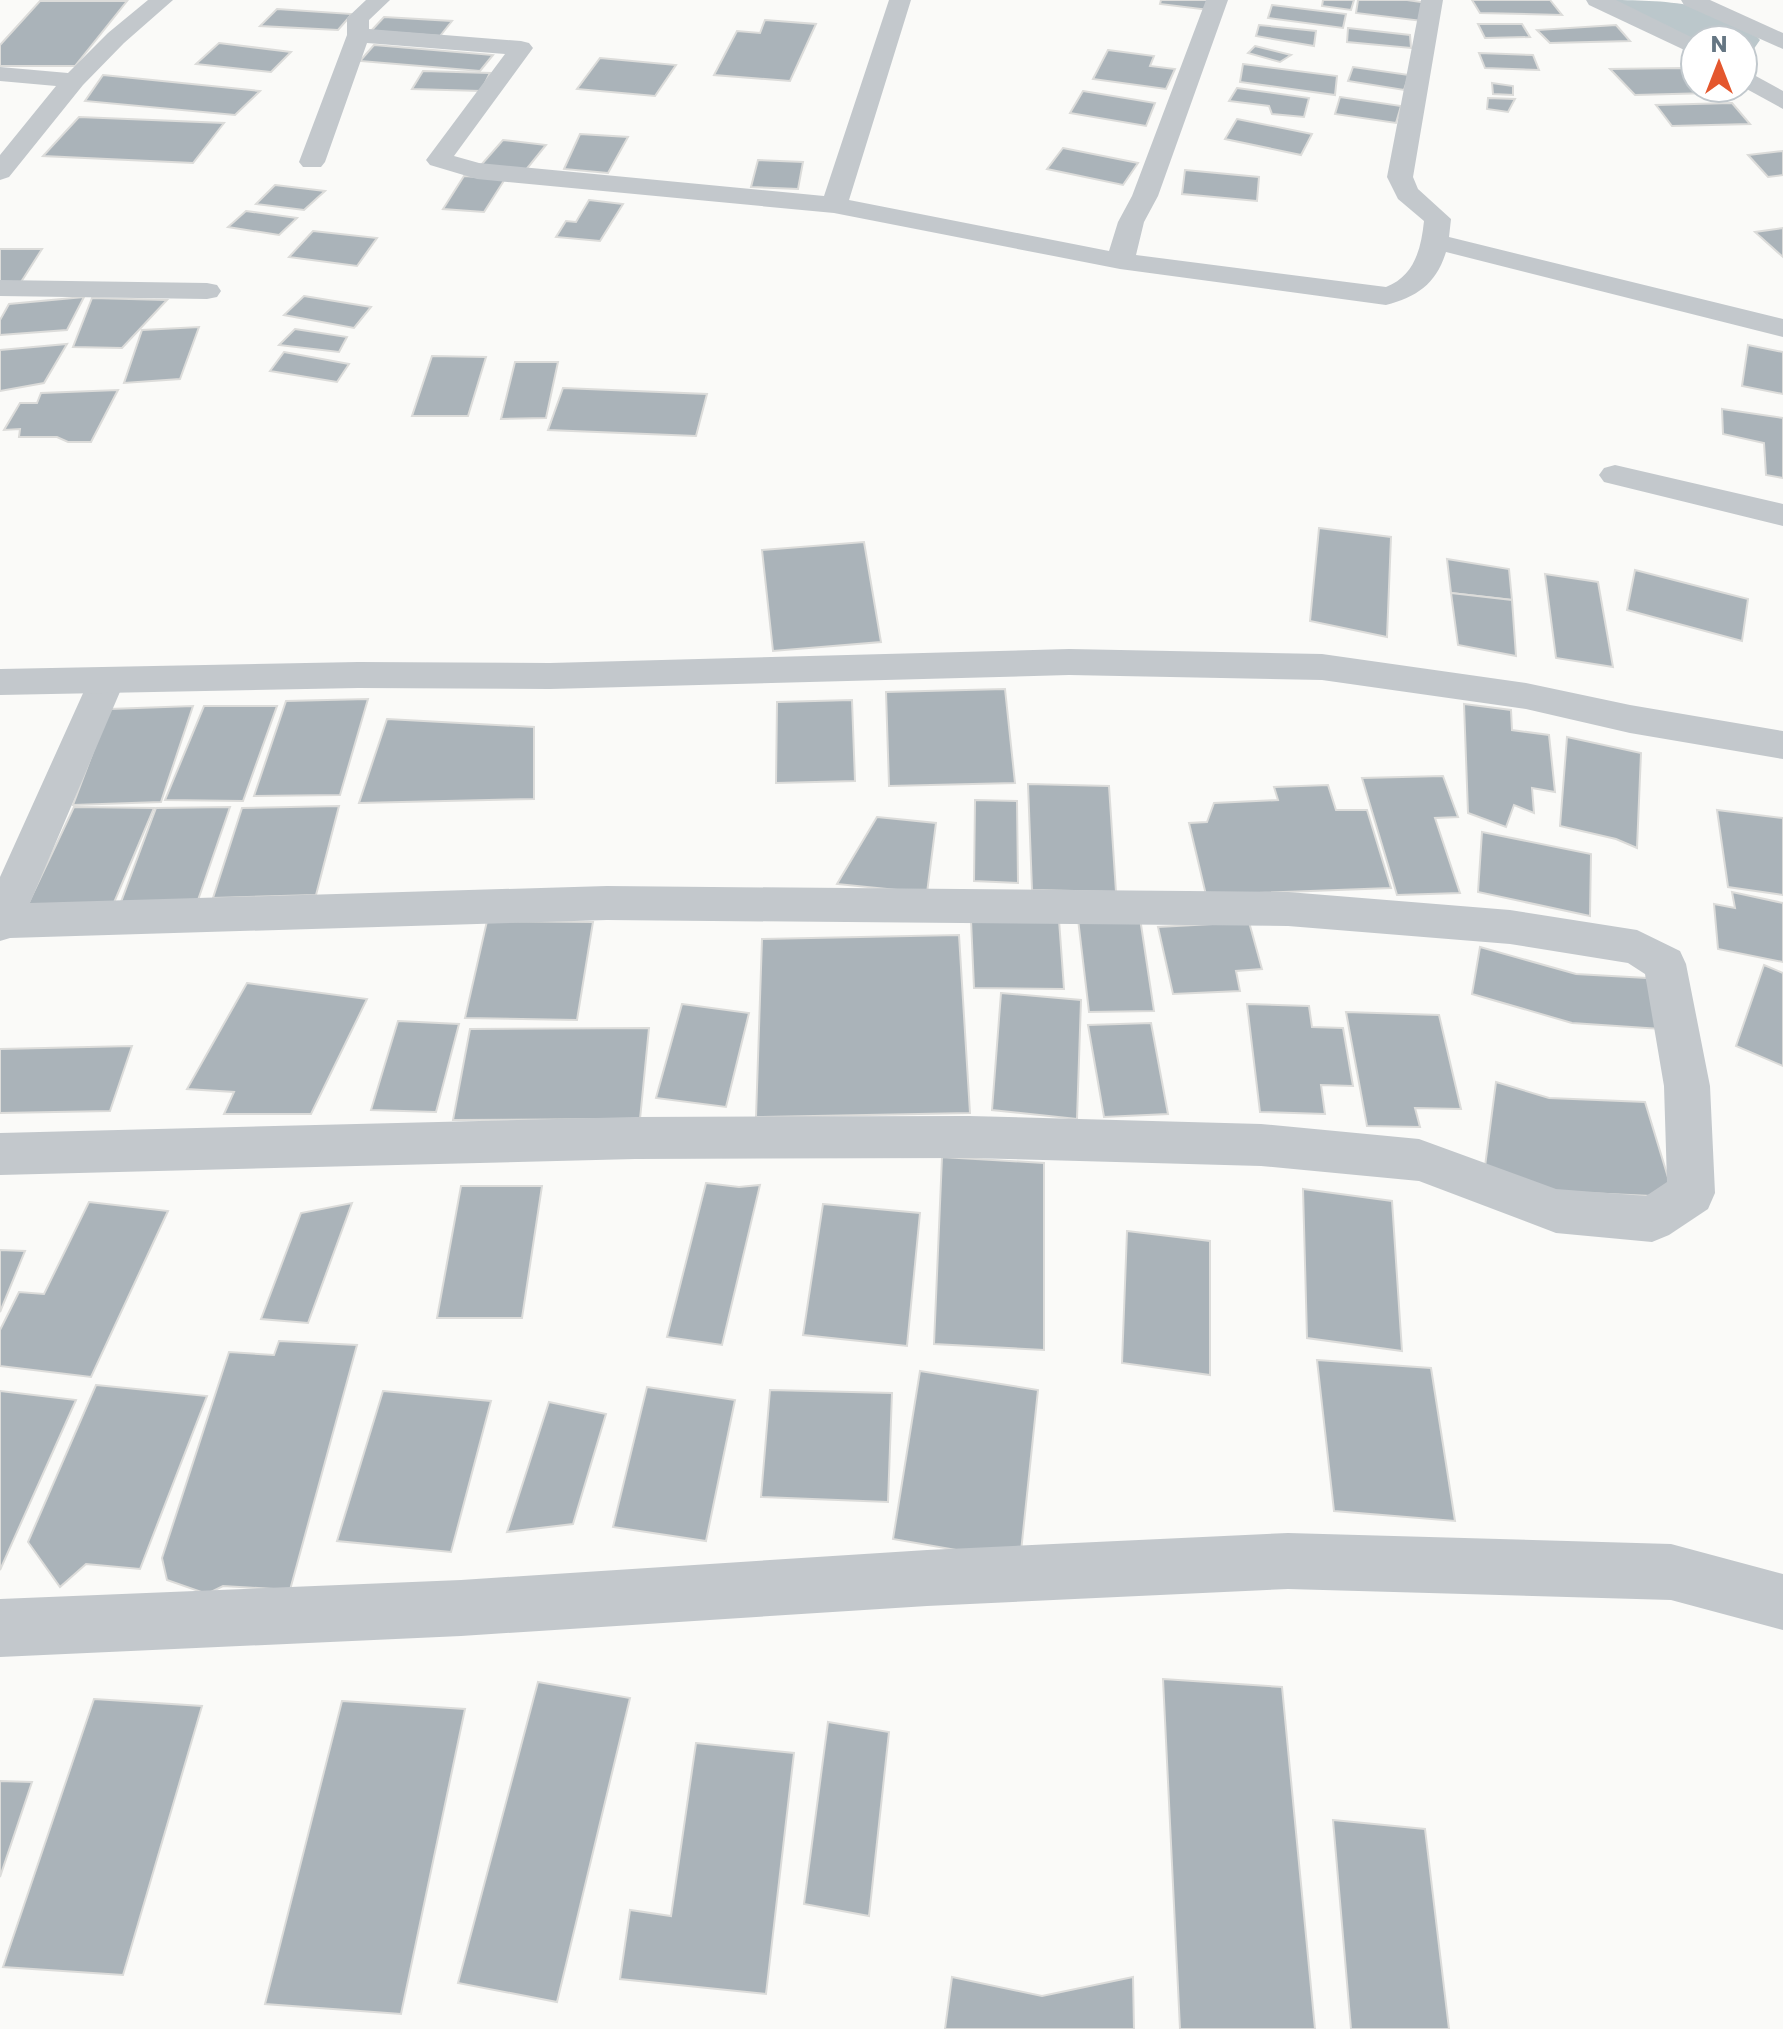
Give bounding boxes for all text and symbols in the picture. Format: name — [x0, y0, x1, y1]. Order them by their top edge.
north arrow — [1679, 24, 1759, 104]
text: N — [1711, 29, 1727, 60]

